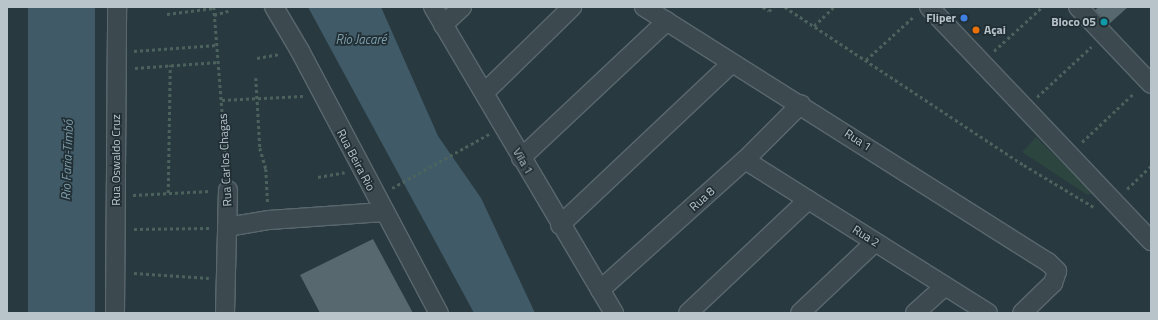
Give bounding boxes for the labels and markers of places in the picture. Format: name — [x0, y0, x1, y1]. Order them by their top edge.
place label: Fliper — [926, 11, 956, 25]
marker: Fliper — [959, 13, 969, 23]
place label: Bloco 05 — [1051, 15, 1096, 29]
marker: Bloco 05 — [1099, 17, 1109, 27]
place label: Açai — [984, 23, 1006, 37]
marker: Açai — [971, 25, 981, 35]

